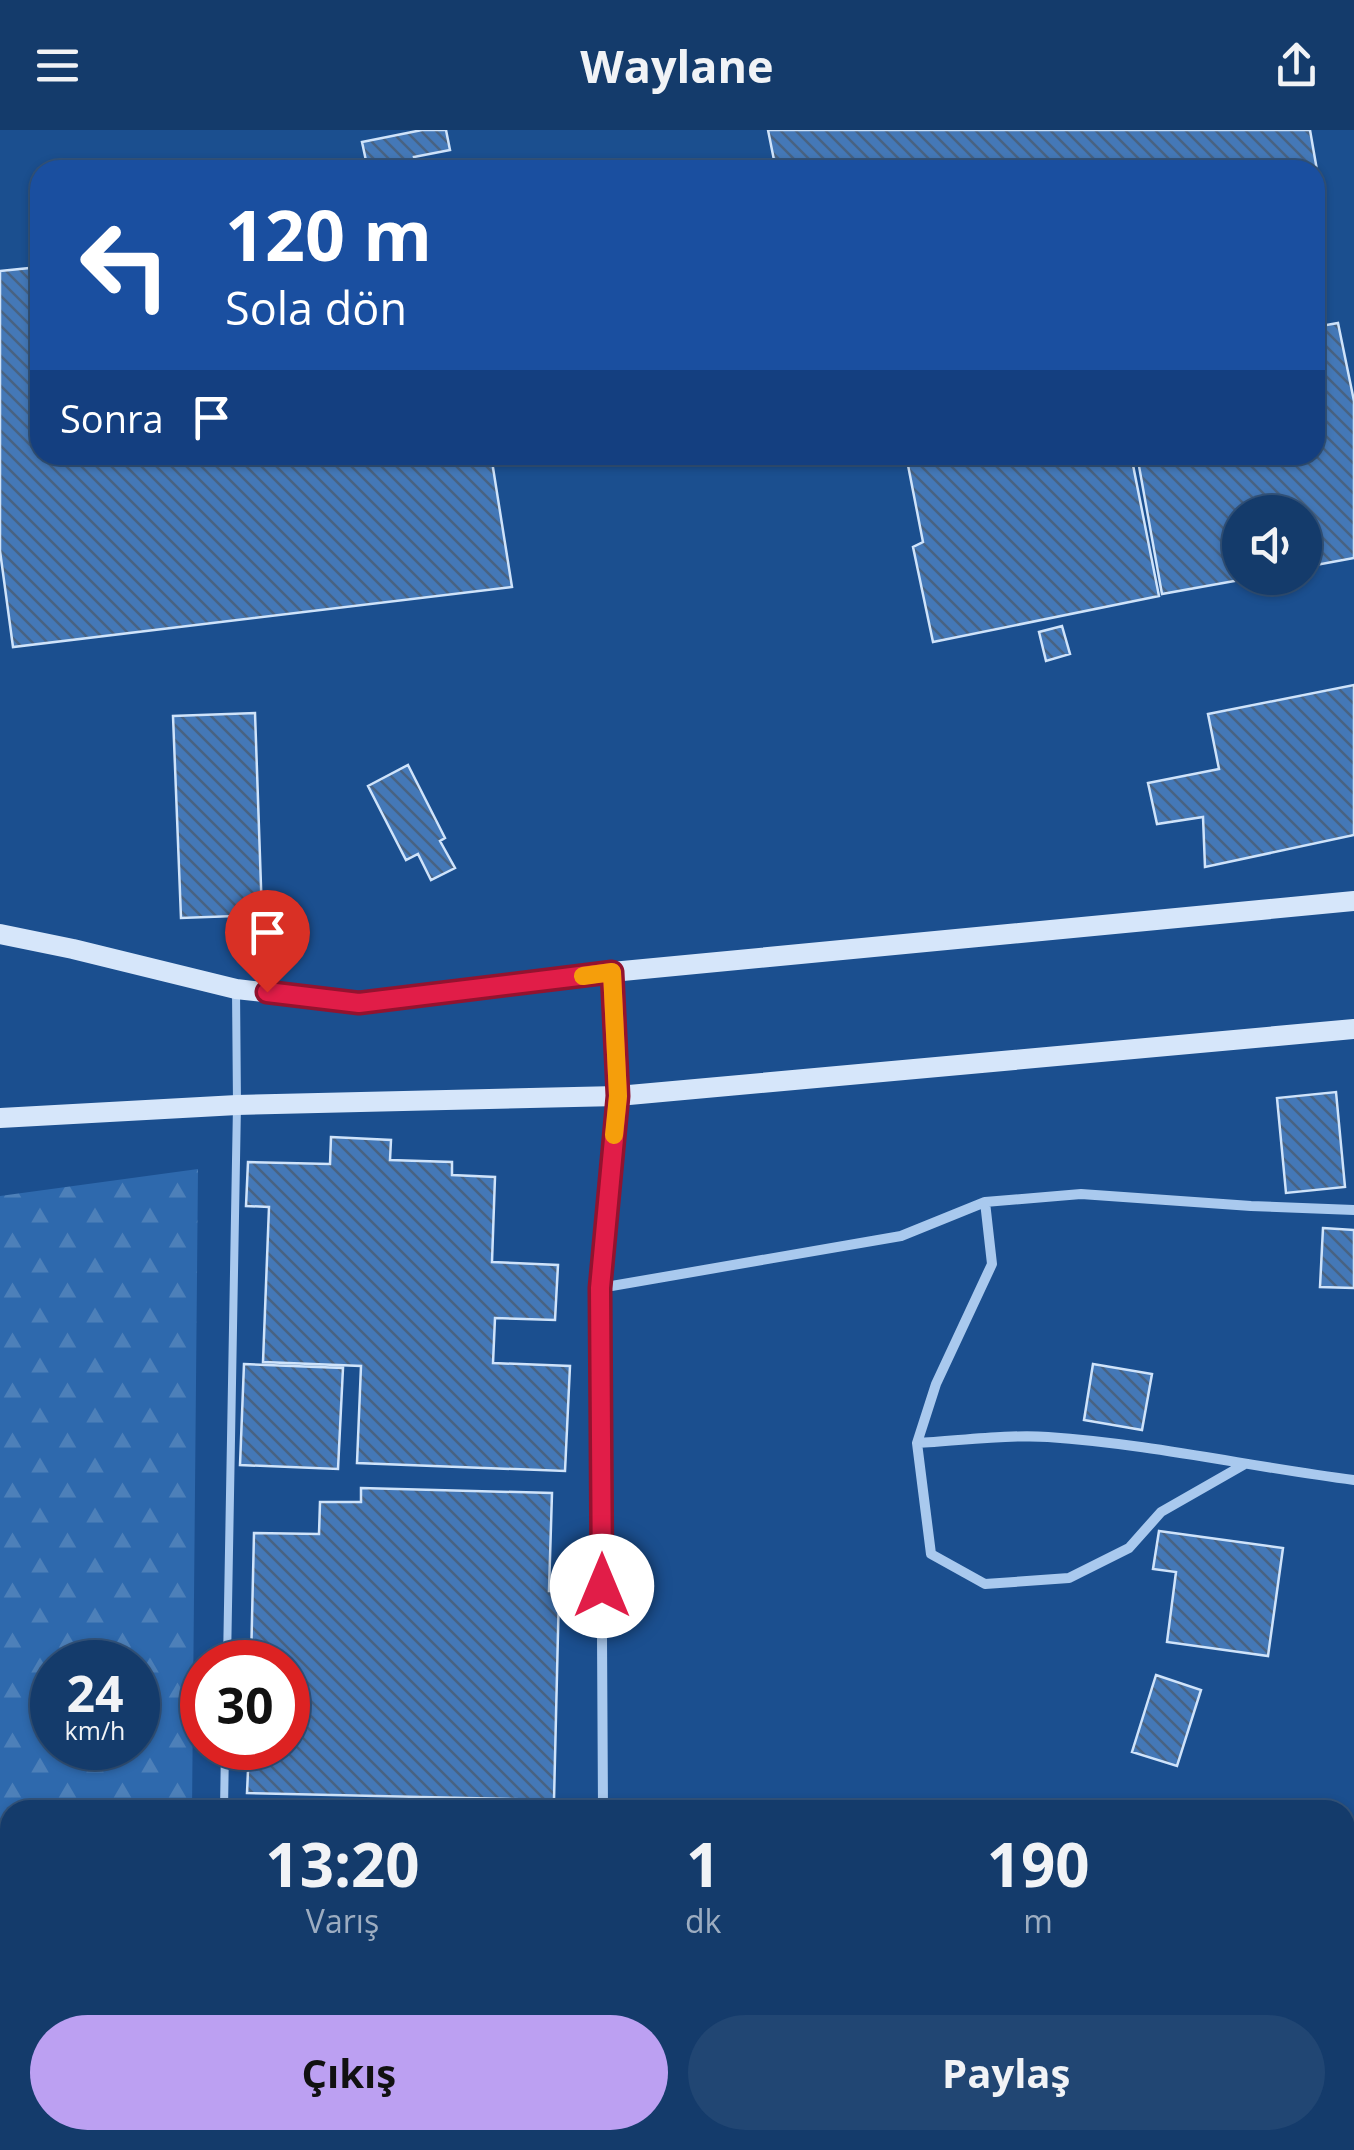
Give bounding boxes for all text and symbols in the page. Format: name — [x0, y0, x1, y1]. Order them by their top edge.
text: Waylane — [580, 35, 774, 96]
icon: menu — [30, 38, 85, 93]
icon: share — [1269, 38, 1324, 93]
text: 120 m — [225, 186, 432, 282]
icon: left — [60, 200, 190, 330]
text: Sola dön — [225, 277, 407, 338]
icon: arrive — [184, 390, 239, 445]
text: Sonra — [60, 392, 164, 444]
map controls — [1222, 495, 1322, 595]
button: sound — [1222, 495, 1322, 595]
pin — [225, 890, 310, 993]
icon: arrive — [240, 905, 295, 960]
position arrow — [550, 1534, 654, 1638]
speed limit sign: 30 — [180, 1640, 310, 1770]
text: 24 — [66, 1659, 124, 1727]
text: km/h — [65, 1713, 125, 1747]
text: 13:20 — [265, 1823, 420, 1905]
text: 1 — [686, 1823, 720, 1905]
text: 190 — [987, 1823, 1090, 1905]
text: Varış — [306, 1899, 379, 1942]
text: dk — [685, 1899, 721, 1942]
text: m — [1023, 1899, 1053, 1942]
button: Çıkış — [30, 2015, 668, 2130]
button: Paylaş — [688, 2015, 1325, 2130]

